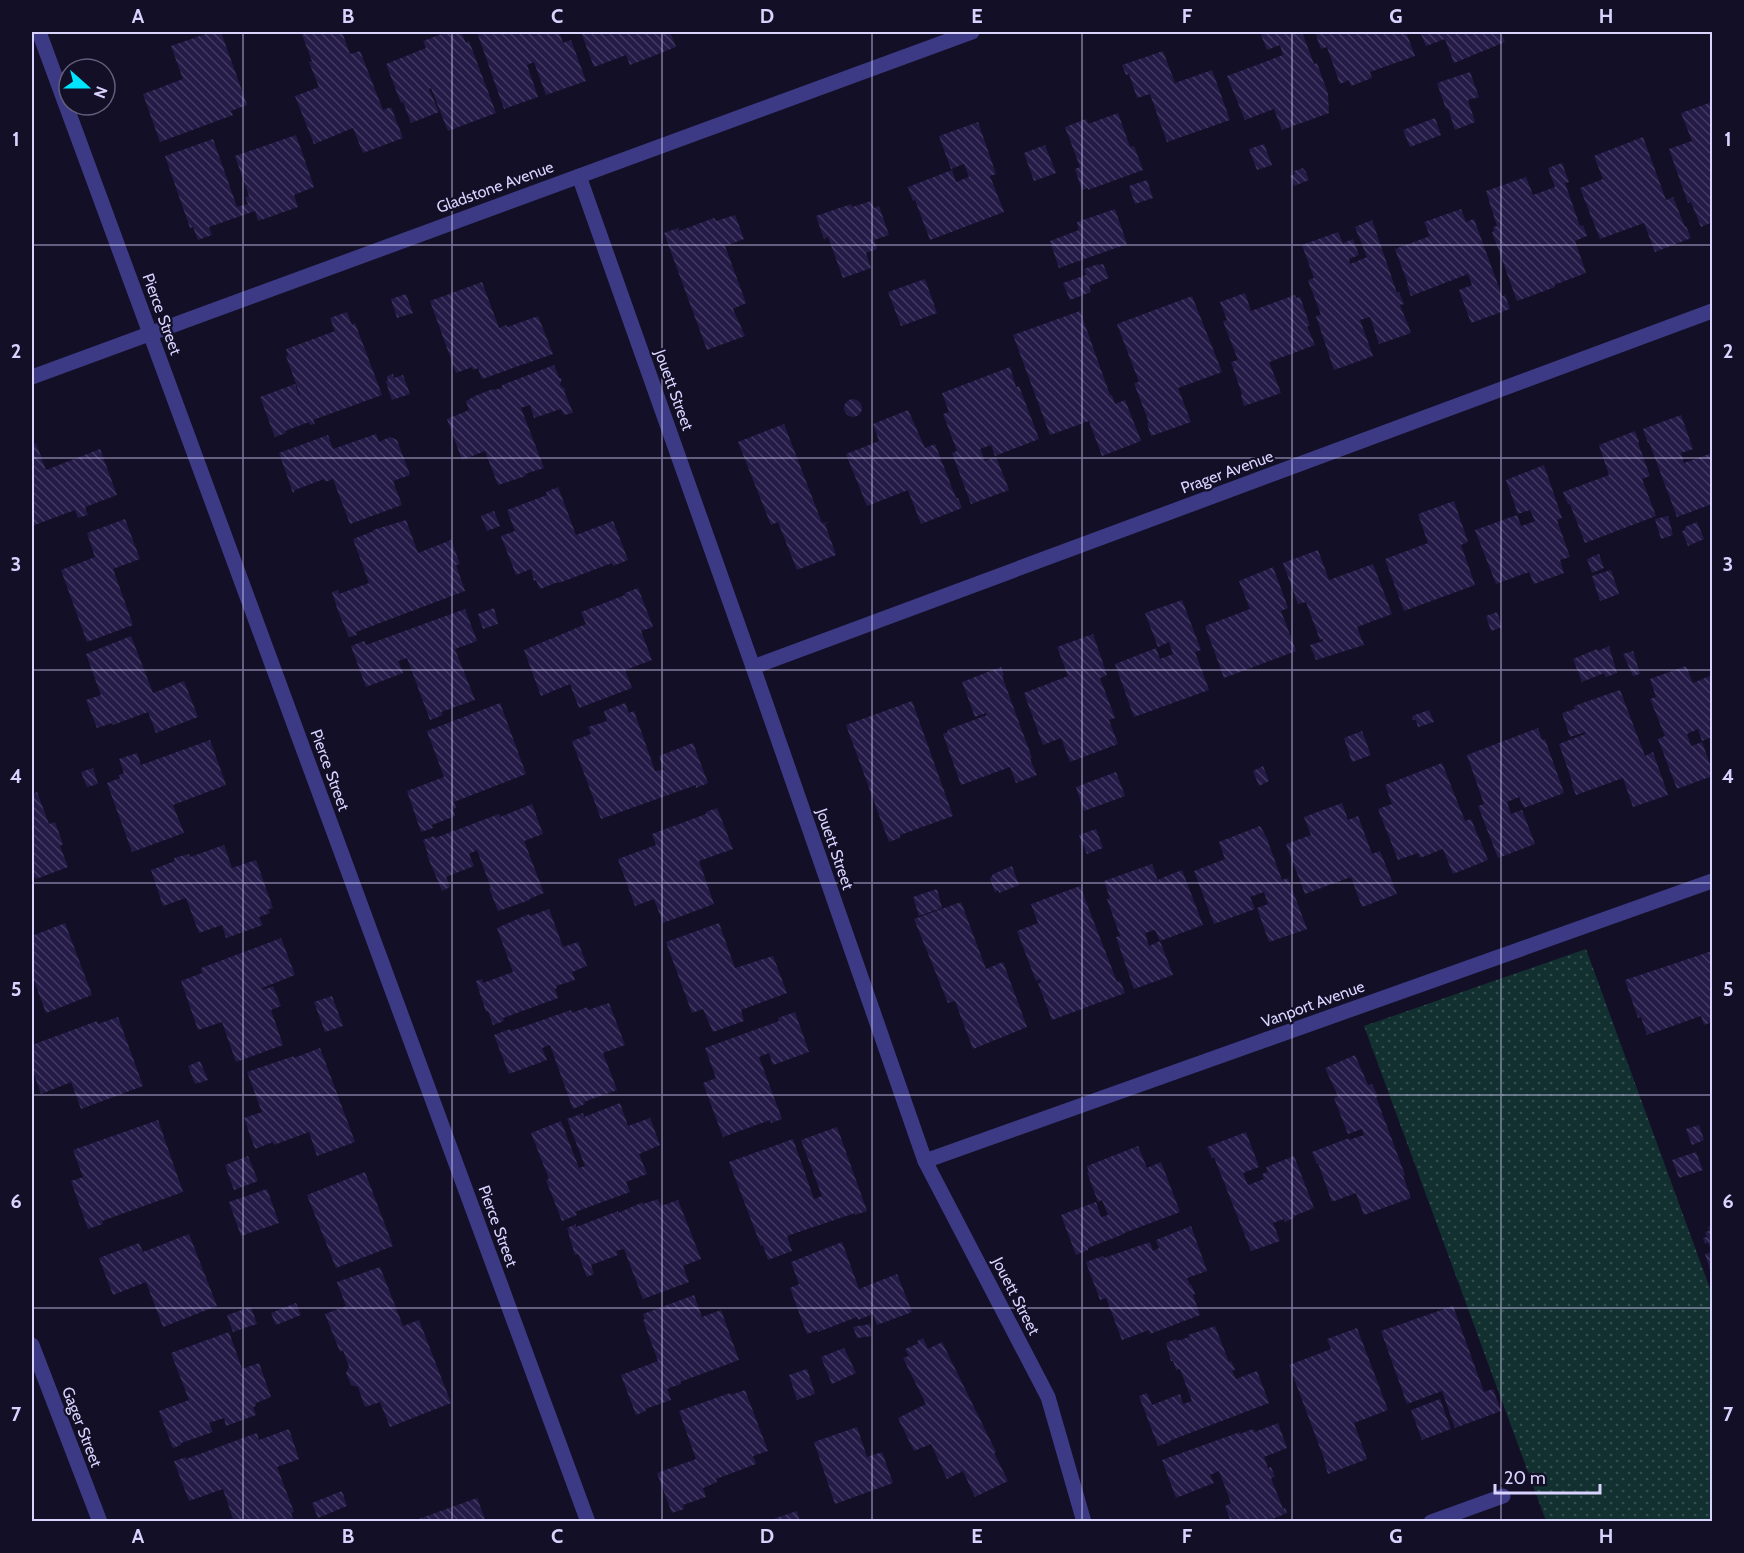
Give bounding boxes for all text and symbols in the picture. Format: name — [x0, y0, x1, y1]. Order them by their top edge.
text: A — [132, 4, 145, 28]
text: B — [342, 4, 354, 28]
text: C — [551, 4, 563, 28]
text: D — [760, 4, 774, 28]
text: E — [971, 4, 983, 28]
text: F — [1182, 4, 1193, 28]
text: G — [1389, 4, 1403, 28]
text: H — [1599, 4, 1613, 28]
north arrow — [57, 57, 117, 117]
text: N — [90, 84, 111, 101]
text: 1 — [12, 127, 20, 151]
text: 1 — [1724, 127, 1732, 151]
street label: Gladstone Avenue — [434, 157, 556, 217]
street label: Pierce Street — [138, 271, 186, 358]
text: 2 — [11, 339, 21, 363]
text: 2 — [1723, 339, 1733, 363]
street label: Jouett Street — [650, 346, 698, 434]
street label: Prager Avenue — [1178, 446, 1276, 498]
text: 3 — [11, 552, 21, 576]
text: 3 — [1723, 552, 1733, 576]
street label: Pierce Street — [306, 727, 354, 814]
text: 4 — [10, 764, 22, 788]
text: 4 — [1722, 764, 1734, 788]
street label: Jouett Street — [812, 805, 858, 893]
text: 5 — [11, 977, 21, 1001]
street label: Vanport Avenue — [1259, 977, 1367, 1031]
text: 5 — [1723, 977, 1733, 1001]
street label: Pierce Street — [474, 1183, 522, 1270]
text: 6 — [10, 1189, 22, 1213]
text: 6 — [1722, 1189, 1734, 1213]
street label: Jouett Street — [988, 1253, 1044, 1339]
street label: Gager Street — [58, 1384, 106, 1470]
text: 7 — [11, 1402, 22, 1426]
text: 7 — [1723, 1402, 1734, 1426]
scale bar — [1495, 1457, 1600, 1495]
text: 20 m — [1504, 1467, 1546, 1489]
text: A — [132, 1524, 145, 1548]
text: B — [342, 1524, 354, 1548]
text: C — [551, 1524, 563, 1548]
text: D — [760, 1524, 774, 1548]
text: E — [971, 1524, 983, 1548]
text: F — [1182, 1524, 1193, 1548]
text: G — [1389, 1524, 1403, 1548]
text: H — [1599, 1524, 1613, 1548]

